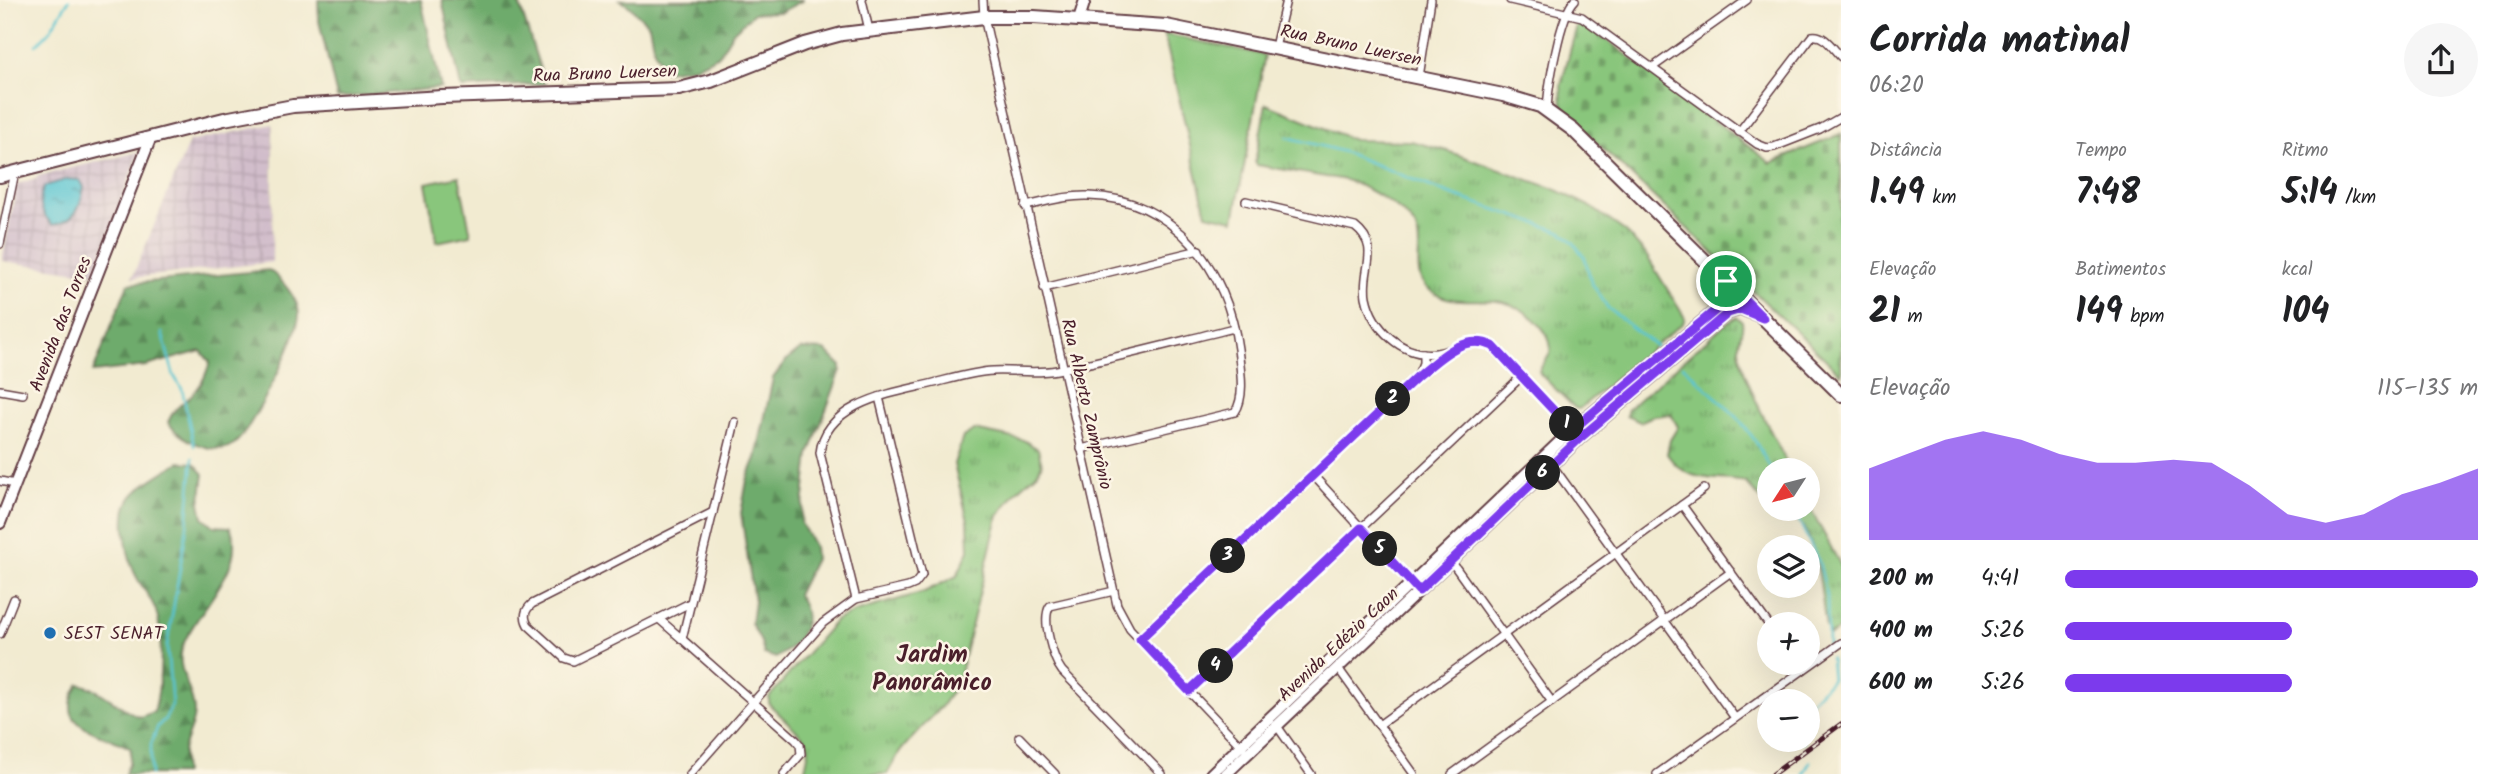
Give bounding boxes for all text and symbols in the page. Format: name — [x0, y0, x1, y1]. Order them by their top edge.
text: Corrida matinal — [1869, 12, 2130, 72]
street label: Rua Bruno Luersen — [1277, 17, 1424, 76]
button: share — [2404, 23, 2478, 97]
street label: Rua Bruno Luersen — [533, 57, 677, 91]
text: 06:20 — [1869, 68, 1924, 104]
text: Distância — [1869, 136, 1942, 166]
text: Tempo — [2075, 136, 2127, 166]
text: Ritmo — [2282, 136, 2328, 166]
text: 1.49 — [1869, 166, 1925, 222]
text: 7:48 — [2075, 166, 2140, 222]
text: 5:14 — [2282, 166, 2338, 222]
text: km — [1925, 183, 1956, 213]
text: /km — [2338, 183, 2376, 213]
pin — [1696, 251, 1756, 311]
street label: Avenida das Torres — [22, 252, 101, 396]
text: Elevação — [1869, 255, 1936, 285]
text: Batimentos — [2075, 255, 2166, 285]
text: kcal — [2282, 255, 2313, 285]
icon: arrive — [1707, 262, 1745, 300]
text: 21 — [1869, 285, 1900, 341]
text: 149 — [2075, 285, 2123, 341]
text: 104 — [2282, 285, 2329, 341]
text: m — [1900, 302, 1923, 332]
text: bpm — [2123, 302, 2165, 332]
street label: Rua Alberto Zamprônio — [1052, 316, 1119, 493]
text: Elevação — [1869, 371, 1951, 407]
text: 115–135 m — [2377, 371, 2478, 407]
pin: 2 — [1376, 382, 1410, 416]
text: 2 — [1387, 383, 1398, 413]
pin: 1 — [1550, 406, 1584, 442]
text: 1 — [1564, 408, 1569, 438]
pin: 6 — [1526, 456, 1560, 490]
text: 6 — [1537, 457, 1548, 487]
north arrow — [1757, 458, 1820, 522]
map controls — [1757, 458, 1820, 752]
pin: 5 — [1362, 532, 1398, 566]
text: 5 — [1375, 533, 1384, 563]
button: layers — [1757, 535, 1820, 598]
pin: 3 — [1210, 538, 1246, 574]
text: 3 — [1222, 540, 1233, 570]
text: 200 m — [1869, 561, 1934, 597]
text: 4:41 — [1981, 561, 2019, 597]
street label: Avenida Edézio Caon — [1272, 581, 1406, 709]
button: + — [1757, 612, 1820, 675]
text: 400 m — [1869, 613, 1933, 649]
text: 5:26 — [1981, 613, 2025, 649]
place label: SEST SENAT — [64, 620, 165, 649]
marker: SEST SENAT — [42, 625, 58, 641]
district label: Jardim Panorâmico — [872, 636, 992, 703]
pin: 4 — [1198, 648, 1234, 684]
text: 4 — [1210, 650, 1221, 680]
text: 600 m — [1869, 665, 1933, 701]
text: 5:26 — [1981, 665, 2025, 701]
button: − — [1757, 689, 1820, 752]

